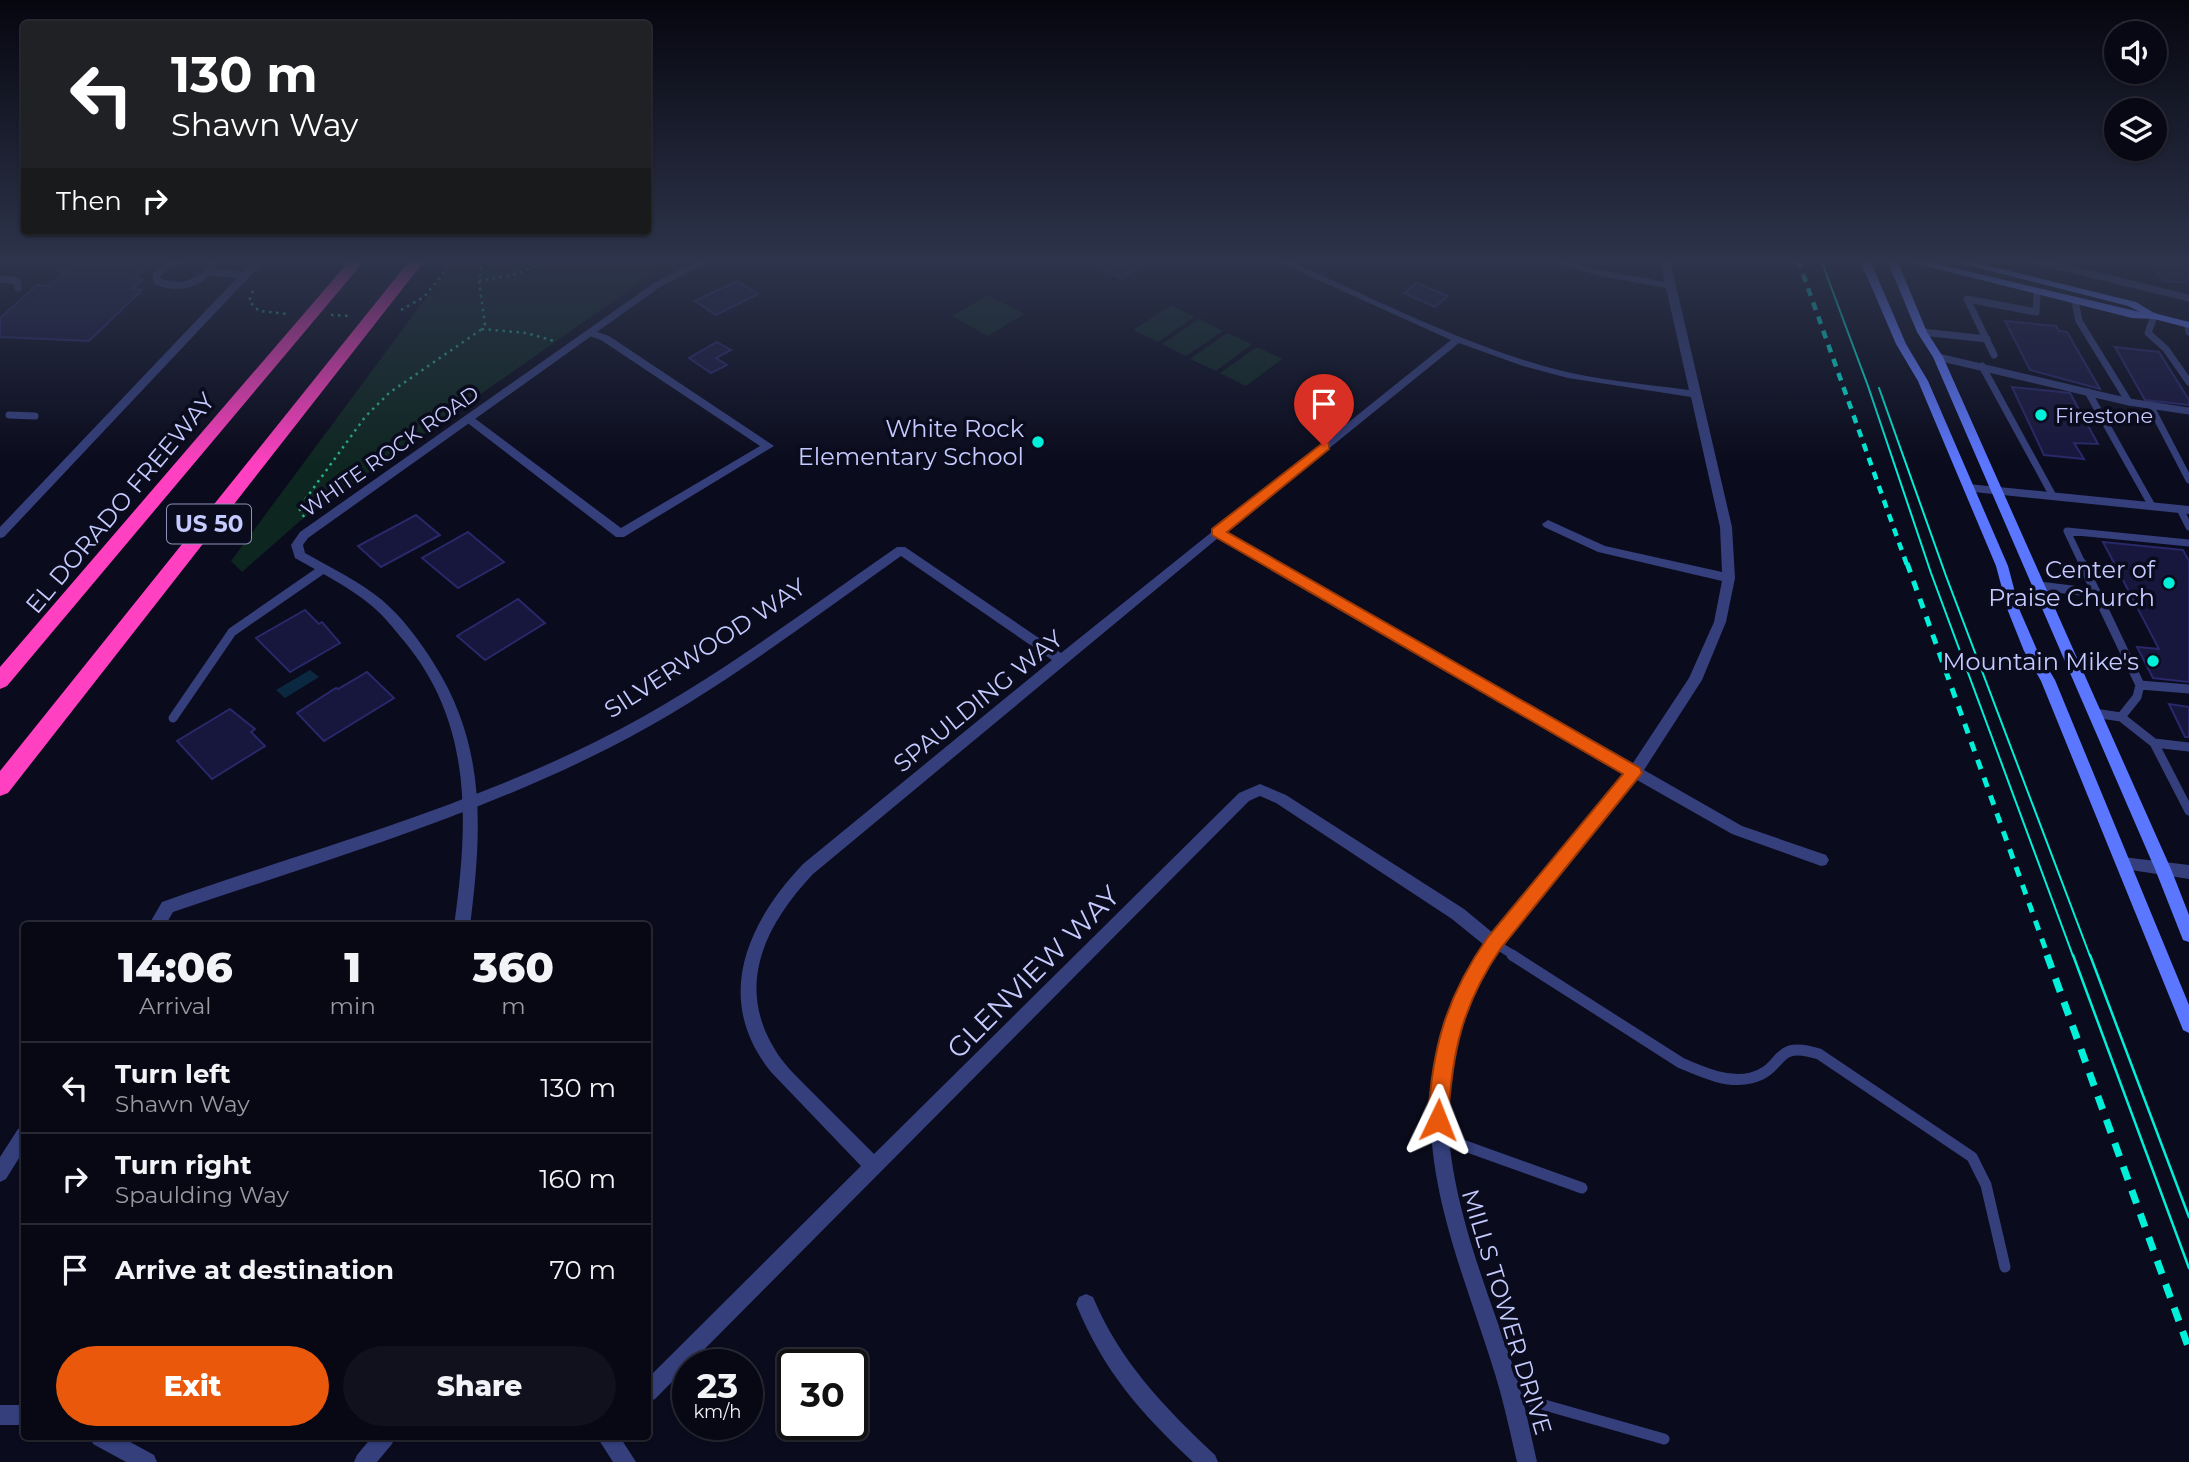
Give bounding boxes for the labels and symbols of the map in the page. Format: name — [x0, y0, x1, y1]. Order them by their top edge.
pin — [1294, 374, 1354, 446]
street label: WHITE ROCK ROAD — [296, 380, 484, 522]
street label: EL DORADO FREEWAY — [19, 386, 221, 619]
place label: Firestone — [2055, 403, 2153, 428]
marker: Firestone — [2033, 407, 2049, 423]
place label: White Rock Elementary School — [798, 414, 1025, 471]
marker: White Rock Elementary School — [1030, 434, 1046, 450]
road number: US 50 — [167, 504, 251, 544]
place label: Center of Praise Church — [1988, 555, 2156, 612]
street label: SILVERWOOD WAY — [599, 572, 812, 724]
marker: Center of Praise Church — [2161, 575, 2177, 591]
street label: SPAULDING WAY — [887, 623, 1069, 778]
place label: Mountain Mike's — [1943, 647, 2139, 676]
marker: Mountain Mike's — [2145, 653, 2161, 669]
street label: GLENVIEW WAY — [940, 878, 1127, 1065]
position arrow — [1401, 1083, 1475, 1157]
street label: MILLS TOWER DRIVE — [1456, 1186, 1558, 1438]
speed limit sign: 30 — [777, 1349, 868, 1440]

